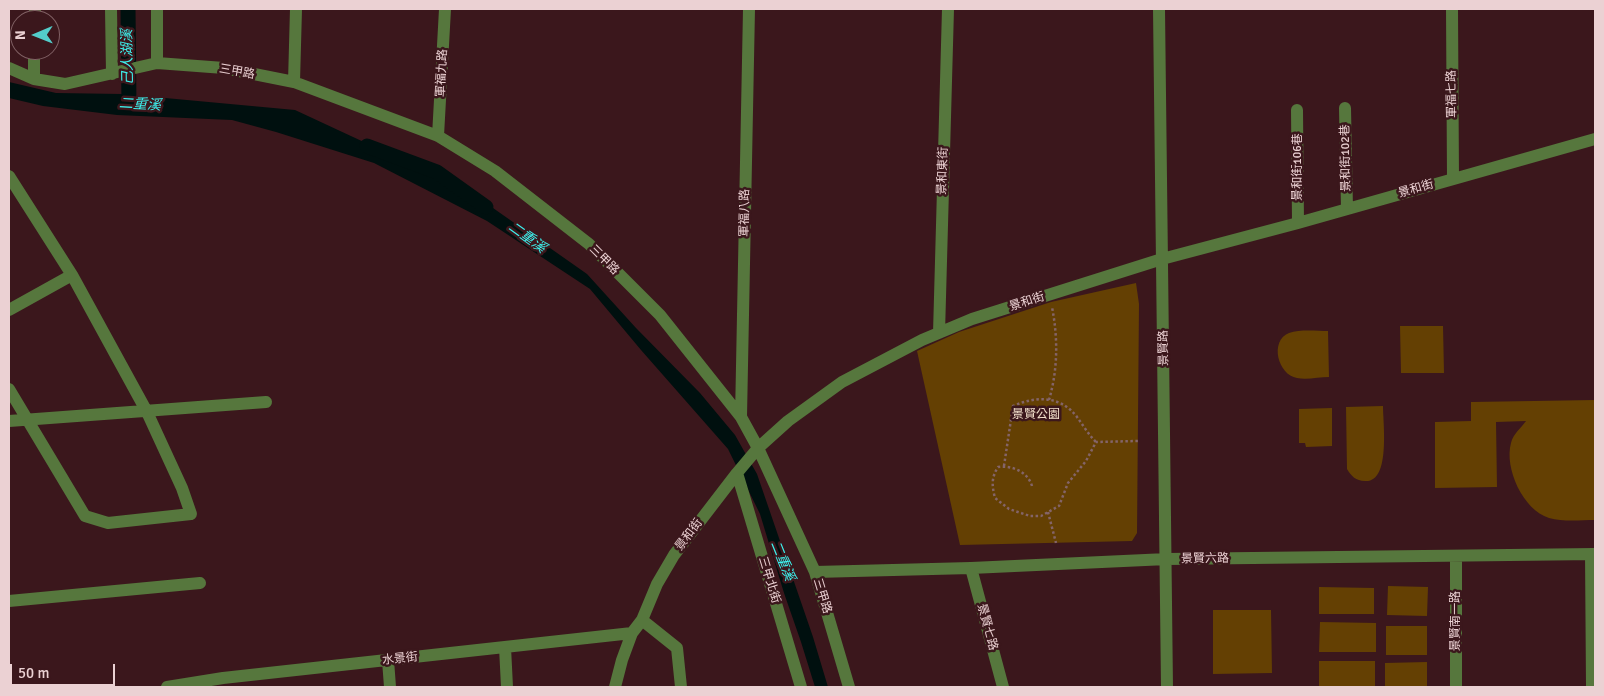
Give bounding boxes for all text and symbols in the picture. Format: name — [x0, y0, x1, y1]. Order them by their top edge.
north arrow — [10, 10, 60, 60]
water label: 己人湖溪 — [119, 29, 137, 85]
text: N — [12, 30, 29, 40]
street label: 軍福九路 — [434, 49, 450, 97]
street label: 三甲路 — [218, 62, 256, 82]
street label: 軍福七路 — [1444, 70, 1460, 118]
water label: 二重溪 — [119, 96, 161, 114]
street label: 景和街102巷 — [1338, 124, 1354, 192]
street label: 景和街106巷 — [1291, 133, 1305, 201]
street label: 景和東街 — [935, 147, 951, 195]
street label: 景和街 — [1397, 177, 1435, 201]
street label: 軍福八路 — [737, 189, 753, 237]
water label: 二重溪 — [505, 219, 549, 257]
street label: 三甲路 — [586, 242, 622, 278]
street label: 景和街 — [1008, 290, 1046, 314]
street label: 景賢路 — [1156, 330, 1172, 366]
park label: 景賢公園 — [1012, 408, 1060, 422]
street label: 景和街 — [672, 516, 706, 554]
water label: 二重溪 — [766, 538, 798, 584]
street label: 景賢六路 — [1181, 551, 1229, 567]
street label: 三甲北街 — [755, 555, 783, 605]
street label: 三甲路 — [810, 577, 834, 615]
street label: 景賢南一路 — [1449, 591, 1463, 651]
street label: 景賢七路 — [974, 602, 1000, 652]
street label: 水景街 — [381, 650, 419, 668]
scale bar — [12, 654, 118, 686]
text: 50 m — [18, 664, 49, 682]

